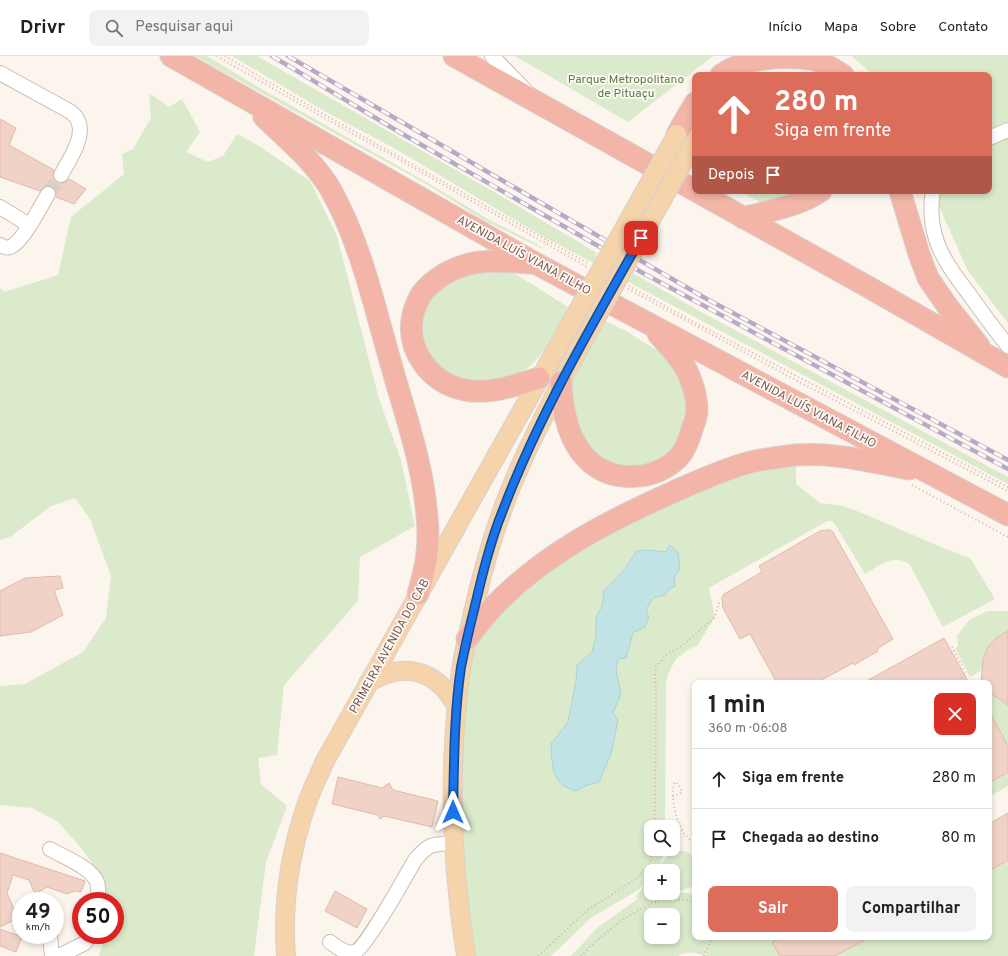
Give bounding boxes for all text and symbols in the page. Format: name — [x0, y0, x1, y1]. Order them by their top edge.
search box — [89, 10, 369, 46]
text: Drivr — [20, 16, 65, 40]
icon: search — [103, 17, 125, 39]
text: Pesquisar aqui — [135, 18, 233, 37]
text: Início — [768, 19, 802, 36]
text: Mapa — [824, 19, 858, 36]
text: Sobre — [880, 19, 916, 36]
text: Contato — [938, 19, 988, 36]
park label: Parque Metropolitano de Pituaçu — [568, 72, 684, 102]
text: 280 m — [774, 85, 858, 121]
icon: ahead — [708, 88, 760, 140]
text: Siga em frente — [774, 120, 891, 143]
icon: arrive — [762, 164, 784, 186]
text: Depois — [708, 166, 754, 185]
street label: AVENIDA LUÍS VIANA FILHO — [454, 212, 593, 299]
pin — [624, 221, 658, 255]
icon: arrive — [630, 227, 652, 249]
street label: AVENIDA LUÍS VIANA FILHO — [738, 367, 879, 452]
street label: PRIMEIRA AVENIDA DO CAB — [346, 576, 434, 717]
text: 1 min — [708, 691, 766, 721]
button: close — [934, 693, 976, 735]
text: 360 m · 06:08 — [708, 721, 787, 737]
icon: ahead — [708, 768, 730, 790]
text: Siga em frente — [742, 769, 844, 788]
text: 280 m — [932, 769, 976, 788]
position arrow — [432, 791, 474, 833]
map controls — [644, 820, 680, 944]
button: search — [644, 820, 680, 856]
icon: arrive — [708, 828, 730, 850]
text: Chegada ao destino — [742, 829, 879, 848]
text: 80 m — [941, 829, 976, 848]
button: + — [644, 864, 680, 900]
button: Sair — [708, 886, 838, 932]
button: Compartilhar — [846, 886, 976, 932]
speed limit sign: 50 — [72, 892, 124, 944]
text: 49 — [25, 900, 51, 926]
button: − — [644, 908, 680, 944]
text: km/h — [26, 921, 50, 934]

